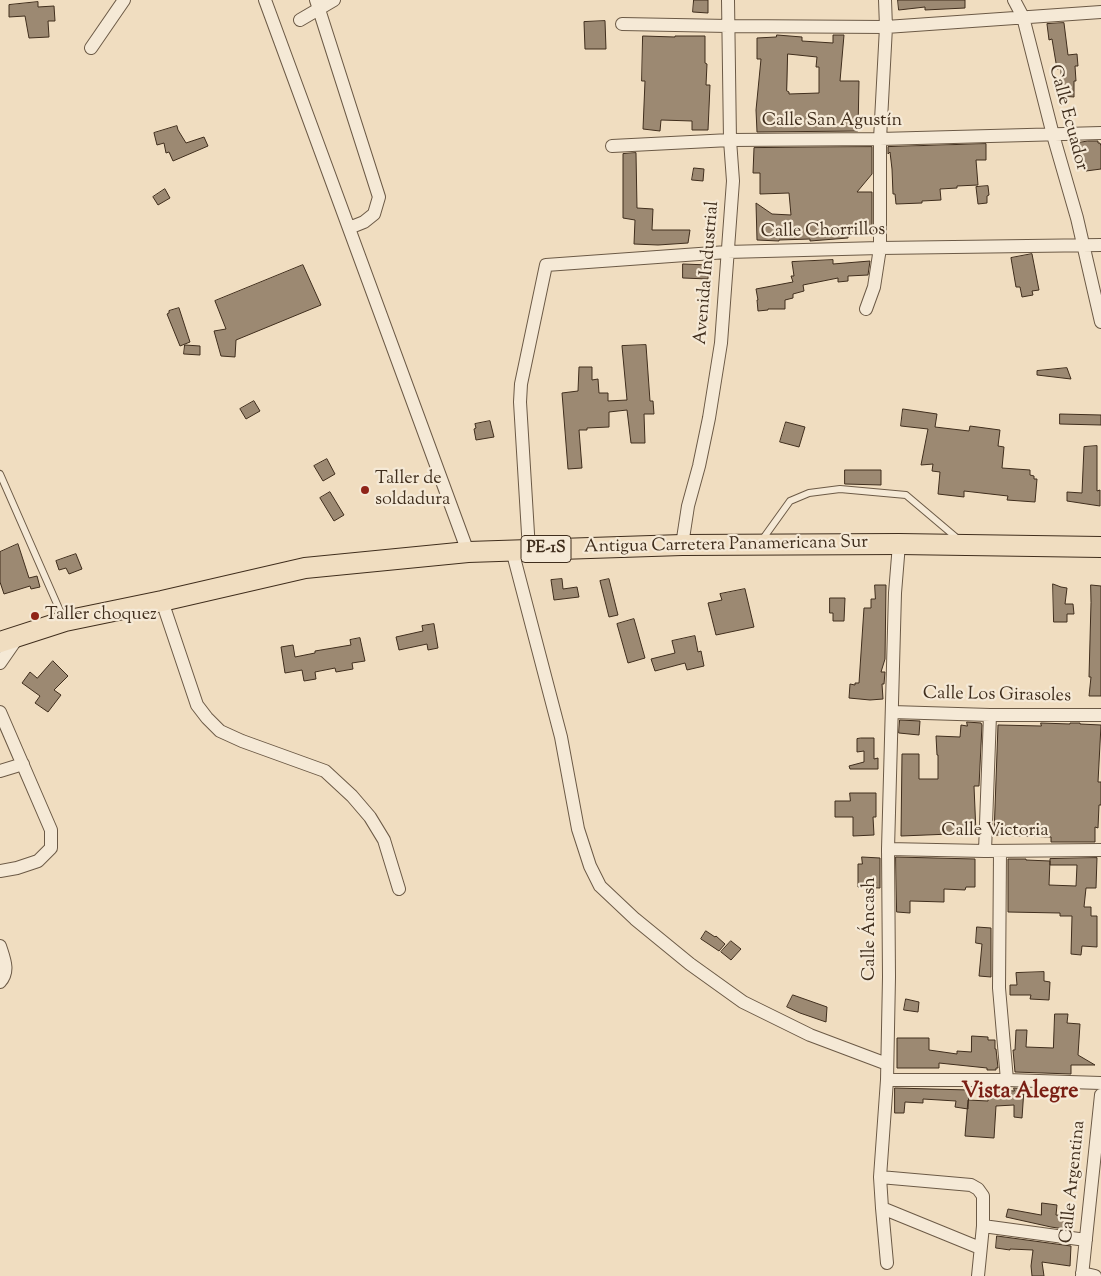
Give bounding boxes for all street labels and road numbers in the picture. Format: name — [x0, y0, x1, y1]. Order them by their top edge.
street label: Calle Ecuador — [1043, 63, 1091, 173]
street label: Calle San Agustín — [762, 111, 902, 133]
street label: Avenida Industrial — [691, 200, 725, 346]
street label: Calle Chorrillos — [760, 220, 886, 244]
street label: Antigua Carretera Panamericana Sur — [584, 533, 868, 559]
road number: PE-1S — [521, 536, 571, 562]
street label: Calle Los Girasoles — [923, 684, 1071, 708]
street label: Calle Victoria — [941, 821, 1049, 843]
street label: Calle Áncash — [860, 877, 882, 981]
street label: Calle Argentina — [1057, 1120, 1091, 1244]

